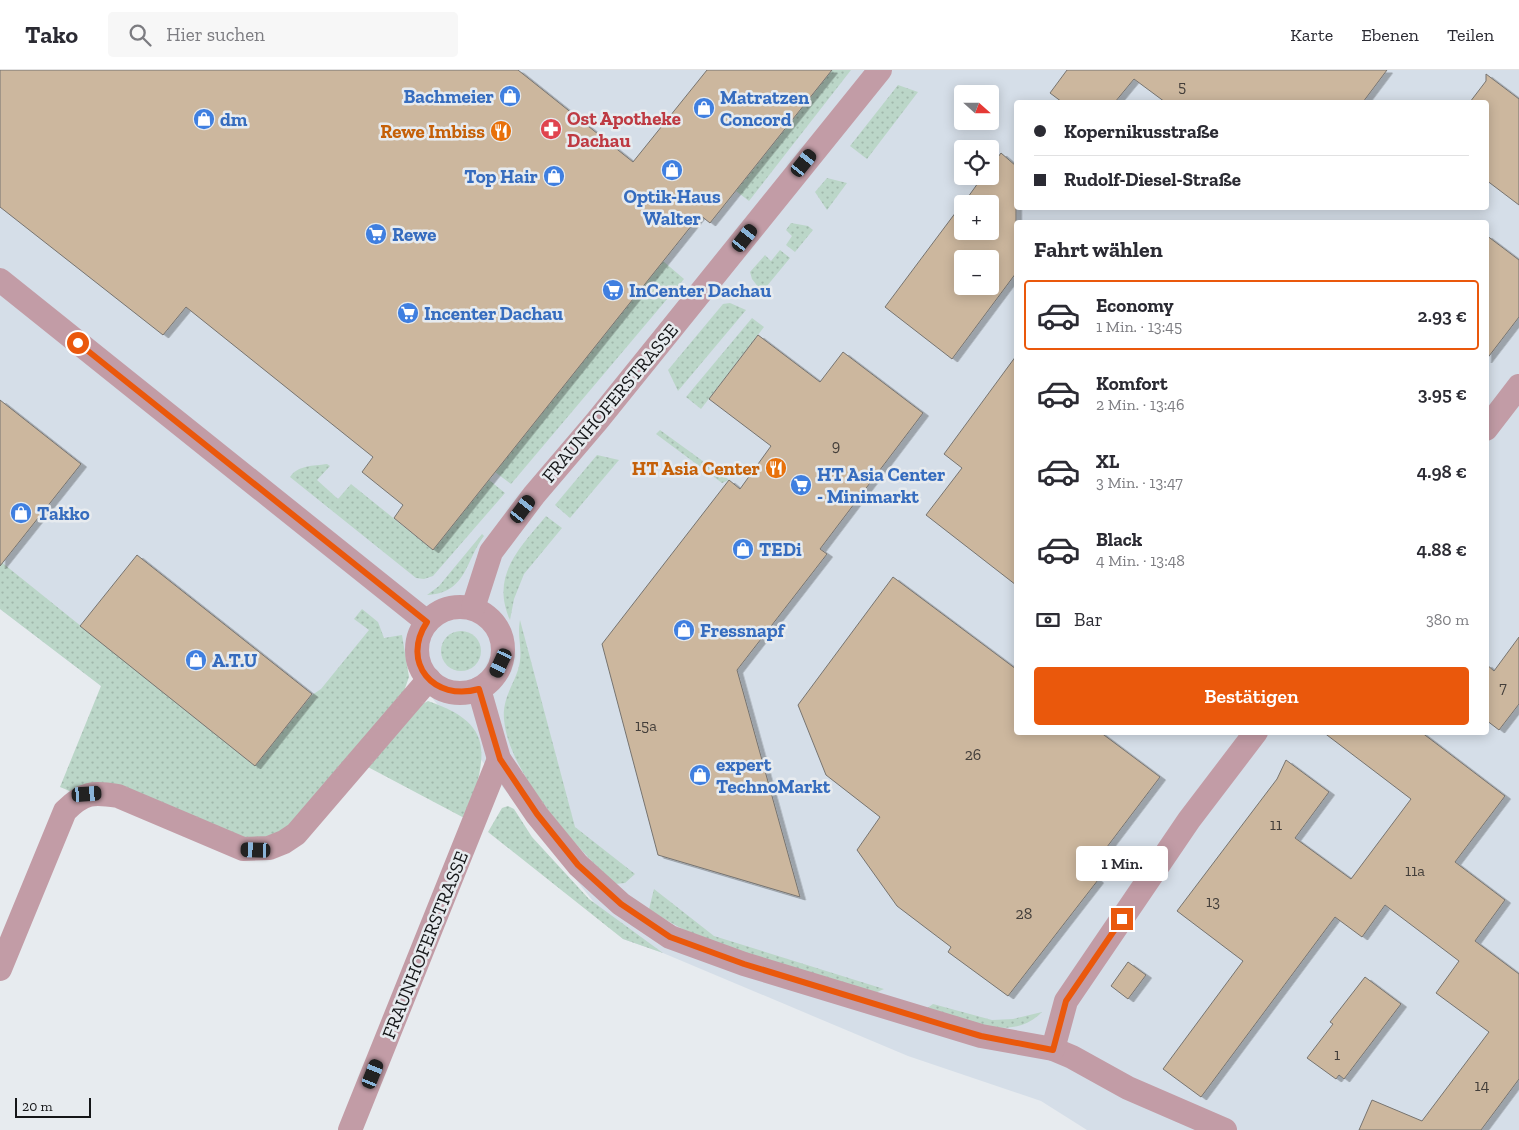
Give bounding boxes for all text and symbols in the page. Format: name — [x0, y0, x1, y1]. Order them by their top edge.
search box — [108, 12, 458, 57]
text: Tako — [25, 20, 78, 49]
icon: search — [126, 21, 154, 49]
text: Hier suchen — [166, 23, 265, 46]
text: Karte — [1290, 24, 1333, 46]
text: Ebenen — [1361, 24, 1419, 46]
text: Teilen — [1447, 24, 1494, 46]
house number: 5 — [1178, 77, 1186, 96]
shop icon: Bachmeier — [498, 84, 522, 108]
place label: Bachmeier — [404, 85, 495, 108]
north arrow — [954, 85, 999, 130]
map controls — [954, 85, 999, 295]
place label: Matratzen Concord — [720, 86, 810, 131]
shop icon: Matratzen Concord — [692, 96, 716, 120]
shop icon: dm — [192, 107, 216, 131]
place label: Ost Apotheke Dachau — [567, 107, 681, 152]
place label: dm — [220, 108, 248, 131]
pharmacy icon: Ost Apotheke Dachau — [539, 117, 563, 141]
restaurant icon: Rewe Imbiss — [489, 119, 513, 143]
place label: Rewe Imbiss — [380, 120, 485, 143]
text: Kopernikusstraße — [1064, 120, 1219, 143]
button: locate — [954, 140, 999, 185]
car — [788, 147, 819, 179]
shop icon: Optik-Haus Walter — [660, 158, 684, 182]
shop icon: Top Hair — [542, 164, 566, 188]
place label: Top Hair — [464, 165, 539, 188]
text: Rudolf-Diesel-Straße — [1064, 168, 1241, 191]
place label: Optik-Haus Walter — [623, 185, 721, 230]
button: + — [954, 195, 999, 240]
supermarket icon: Rewe — [364, 222, 388, 246]
car — [729, 222, 760, 254]
place label: Rewe — [392, 223, 436, 246]
text: Fahrt wählen — [1034, 236, 1163, 263]
button: − — [954, 250, 999, 295]
supermarket icon: InCenter Dachau — [601, 278, 625, 302]
place label: InCenter Dachau — [629, 279, 771, 302]
icon: car — [1036, 293, 1081, 338]
text: Economy — [1096, 294, 1174, 317]
supermarket icon: Incenter Dachau — [396, 301, 420, 325]
place label: Incenter Dachau — [424, 302, 563, 325]
text: 2.93 € — [1418, 304, 1467, 327]
text: 1 Min. · 13:45 — [1096, 317, 1182, 336]
street label: FRAUNHOFERSTRASSE — [537, 319, 683, 487]
route start — [67, 332, 89, 354]
icon: car — [1036, 371, 1081, 416]
text: Komfort — [1096, 372, 1168, 395]
text: 3.95 € — [1418, 382, 1467, 405]
text: 2 Min. · 13:46 — [1096, 395, 1184, 414]
house number: 9 — [832, 436, 840, 455]
icon: car — [1036, 449, 1081, 494]
text: XL — [1096, 450, 1119, 473]
restaurant icon: HT Asia Center — [764, 456, 788, 480]
place label: HT Asia Center — [632, 457, 761, 480]
text: 4.98 € — [1417, 460, 1467, 483]
place label: HT Asia Center - Minimarkt — [817, 463, 946, 508]
supermarket icon: HT Asia Center - Minimarkt — [789, 473, 813, 497]
text: 3 Min. · 13:47 — [1096, 473, 1183, 492]
car — [507, 493, 538, 525]
shop icon: Takko — [9, 501, 33, 525]
place label: Takko — [37, 502, 90, 525]
icon: car — [1036, 527, 1081, 572]
text: Black — [1096, 528, 1142, 551]
shop icon: TEDi — [731, 537, 755, 561]
place label: TEDi — [759, 538, 802, 561]
text: 4.88 € — [1417, 538, 1467, 561]
text: 4 Min. · 13:48 — [1096, 551, 1185, 570]
icon: cash — [1034, 606, 1062, 634]
text: Bar — [1074, 608, 1103, 631]
text: 380 m — [1426, 610, 1469, 629]
shop icon: Fressnapf — [672, 618, 696, 642]
place label: Fressnapf — [700, 619, 787, 642]
car — [487, 646, 514, 680]
shop icon: A.T.U — [184, 648, 208, 672]
place label: A.T.U — [212, 649, 258, 672]
button: Bestätigen — [1034, 667, 1469, 725]
house number: 7 — [1499, 678, 1507, 697]
house number: 15a — [635, 716, 657, 735]
house number: 26 — [965, 745, 981, 764]
place label: expert TechnoMarkt — [716, 753, 831, 798]
shop icon: expert TechnoMarkt — [688, 763, 712, 787]
car — [71, 785, 102, 803]
house number: 11 — [1270, 815, 1282, 834]
car — [240, 842, 271, 858]
callout: 1 Min. — [1076, 846, 1168, 882]
street label: FRAUNHOFERSTRASSE — [377, 848, 473, 1042]
text: 1 Min. — [1101, 854, 1143, 873]
house number: 11a — [1405, 861, 1425, 880]
house number: 13 — [1206, 892, 1220, 911]
house number: 28 — [1016, 904, 1032, 923]
route end — [1111, 908, 1133, 930]
house number: 1 — [1334, 1045, 1340, 1064]
car — [360, 1057, 385, 1091]
house number: 14 — [1475, 1076, 1490, 1095]
scale bar — [15, 1095, 91, 1118]
text: 20 m — [22, 1098, 53, 1115]

